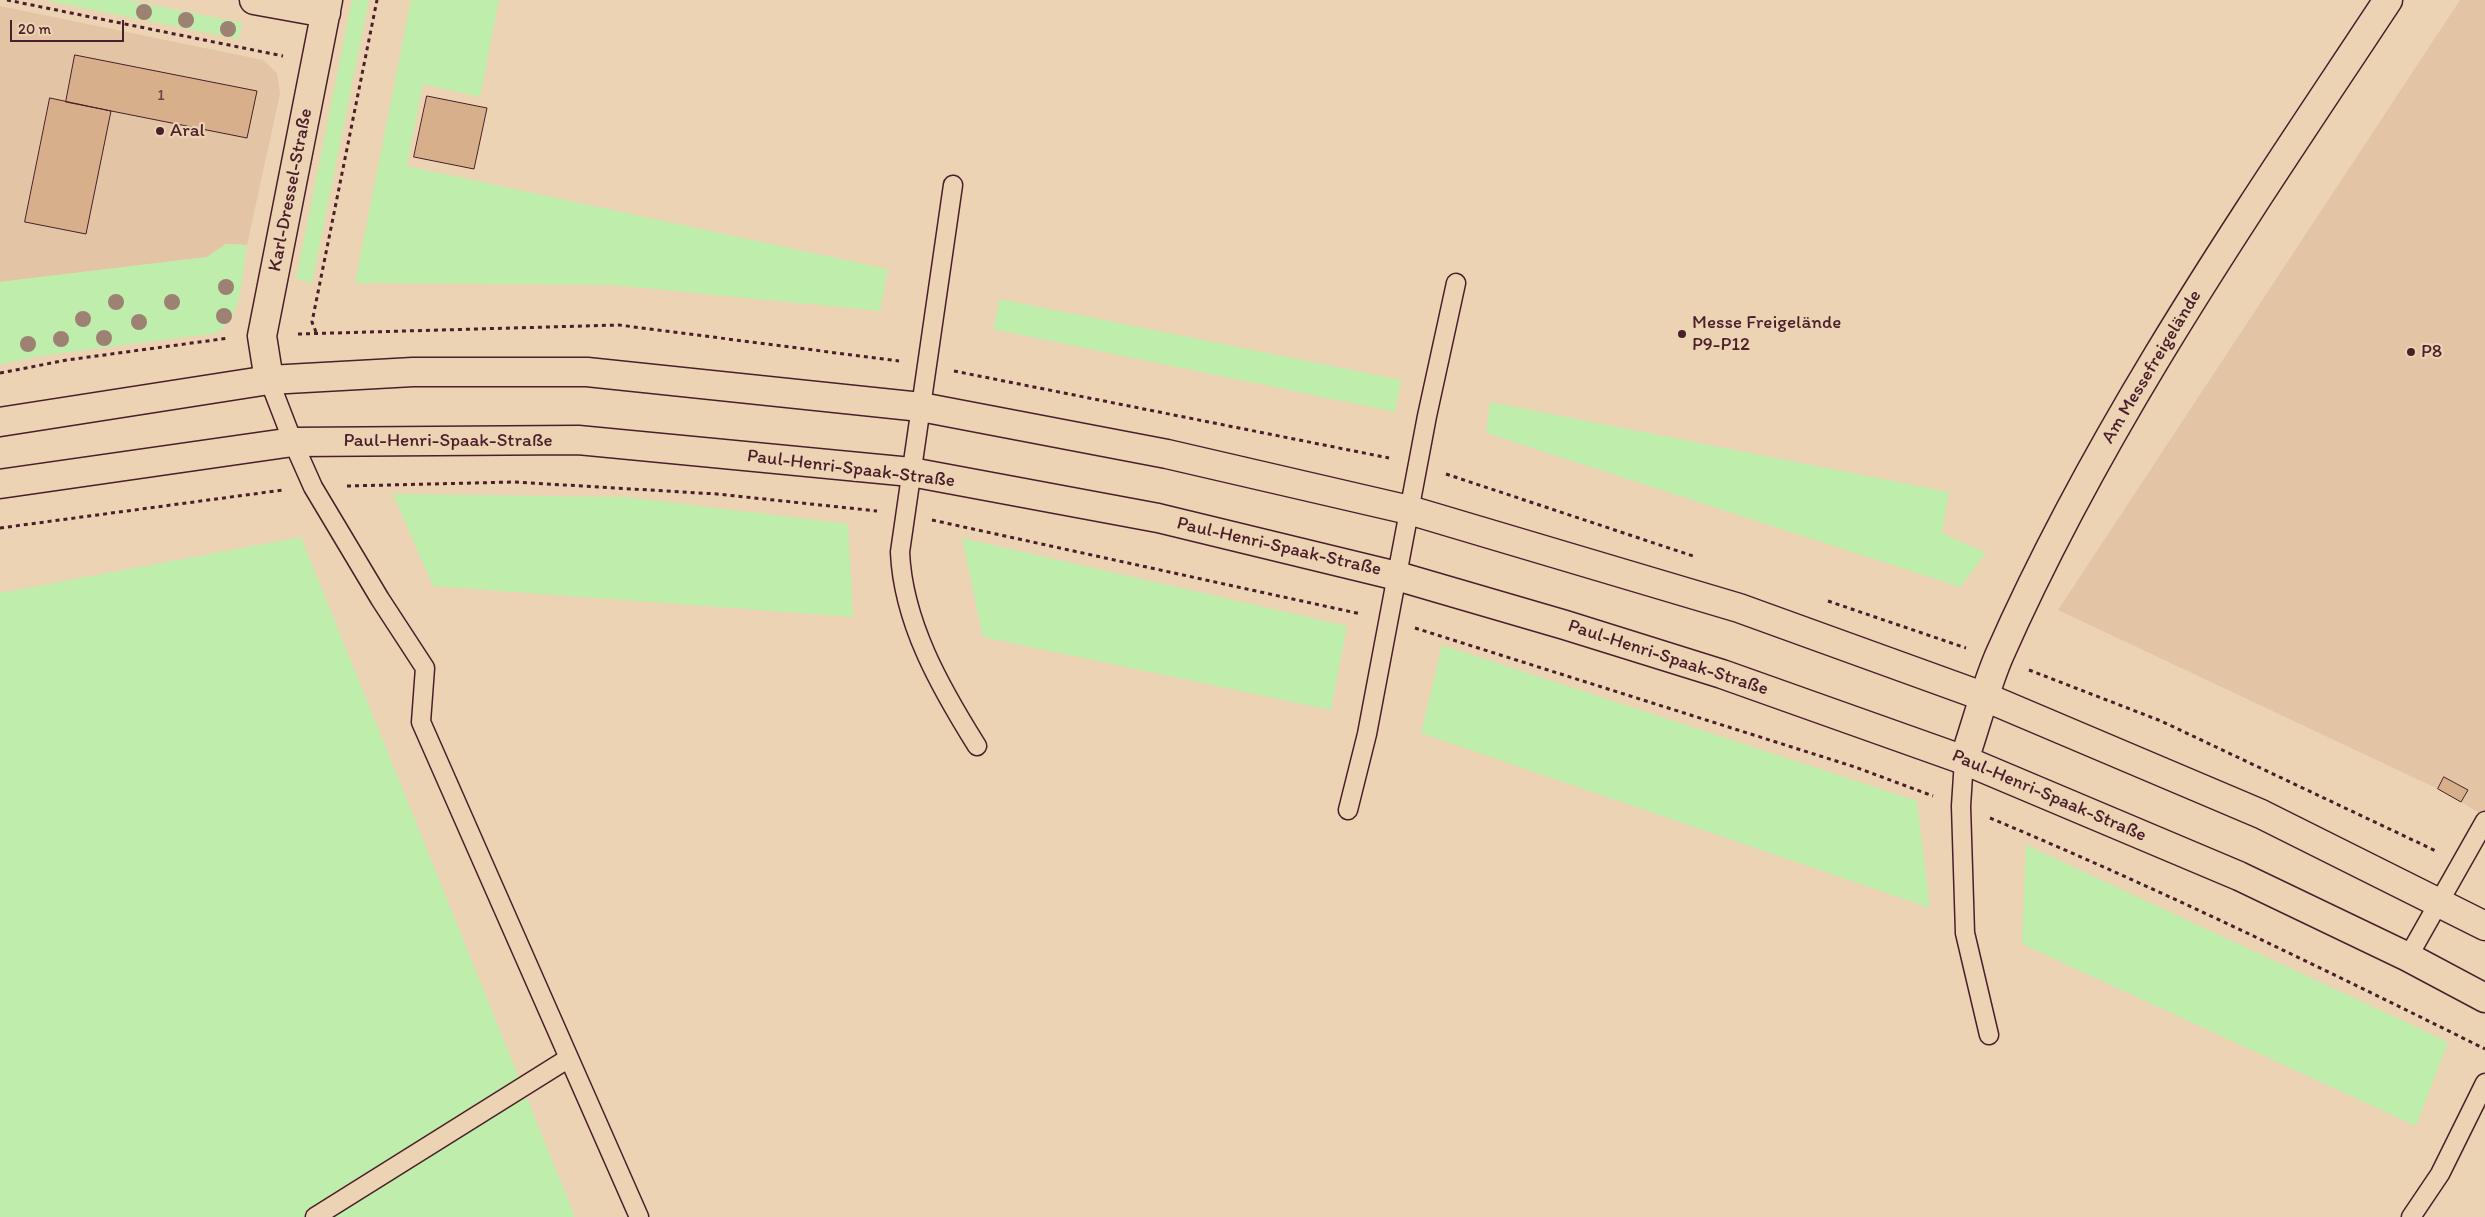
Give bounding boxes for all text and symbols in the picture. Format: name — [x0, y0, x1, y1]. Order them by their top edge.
scale bar — [12, 10, 126, 42]
text: 20 m — [18, 20, 51, 38]
house number: 1 — [157, 86, 165, 106]
street label: Karl-Dressel-Straße — [264, 106, 318, 274]
place label: Aral — [170, 120, 205, 142]
marker: Aral — [154, 125, 166, 137]
street label: Am Messefreigelände — [2097, 286, 2207, 448]
place label: Messe Freigelände P9-P12 — [1692, 312, 1841, 356]
marker: Messe Freigelände P9-P12 — [1676, 328, 1688, 340]
place label: P8 — [2421, 341, 2442, 363]
marker: P8 — [2405, 346, 2417, 358]
street label: Paul-Henri-Spaak-Straße — [343, 430, 553, 452]
street label: Paul-Henri-Spaak-Straße — [746, 445, 956, 493]
street label: Paul-Henri-Spaak-Straße — [1175, 512, 1383, 582]
street label: Paul-Henri-Spaak-Straße — [1565, 615, 1771, 701]
street label: Paul-Henri-Spaak-Straße — [1948, 745, 2150, 847]

